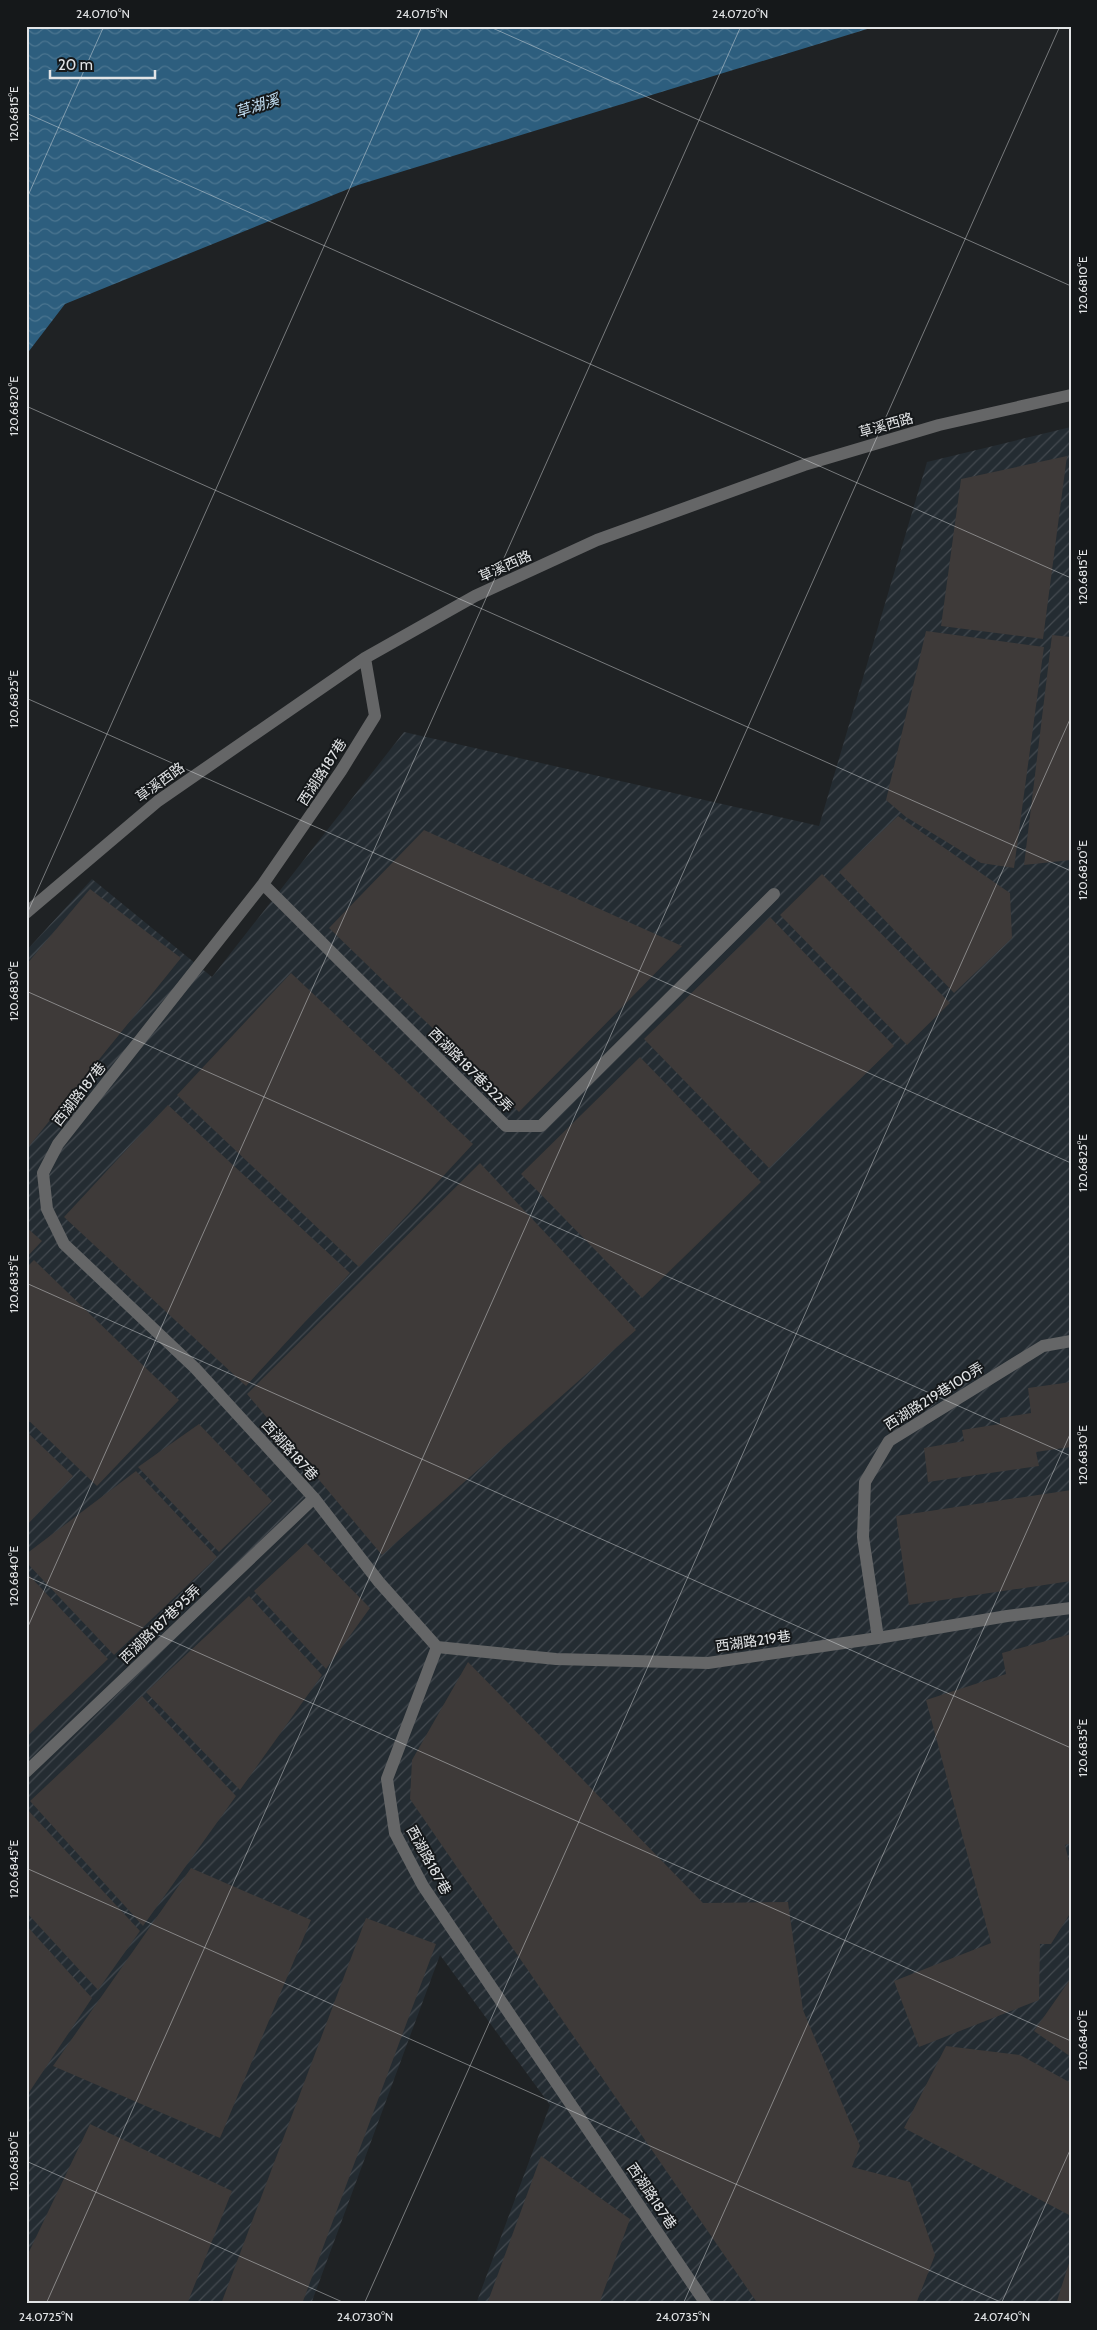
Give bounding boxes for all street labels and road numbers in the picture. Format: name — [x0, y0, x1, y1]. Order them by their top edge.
street label: 草溪西路 — [857, 409, 915, 441]
street label: 草溪西路 — [476, 546, 534, 586]
street label: 西湖路187巷 — [294, 735, 350, 809]
street label: 草溪西路 — [132, 758, 188, 806]
street label: 西湖路187巷322弄 — [425, 1024, 517, 1116]
street label: 西湖路187巷 — [48, 1058, 110, 1130]
street label: 西湖路219巷100弄 — [881, 1358, 987, 1434]
street label: 西湖路187巷 — [258, 1416, 322, 1484]
street label: 西湖路187巷95弄 — [116, 1581, 204, 1667]
street label: 西湖路219巷 — [714, 1627, 792, 1655]
street label: 西湖路187巷 — [403, 1822, 455, 1898]
street label: 西湖路187巷 — [623, 2159, 681, 2233]

